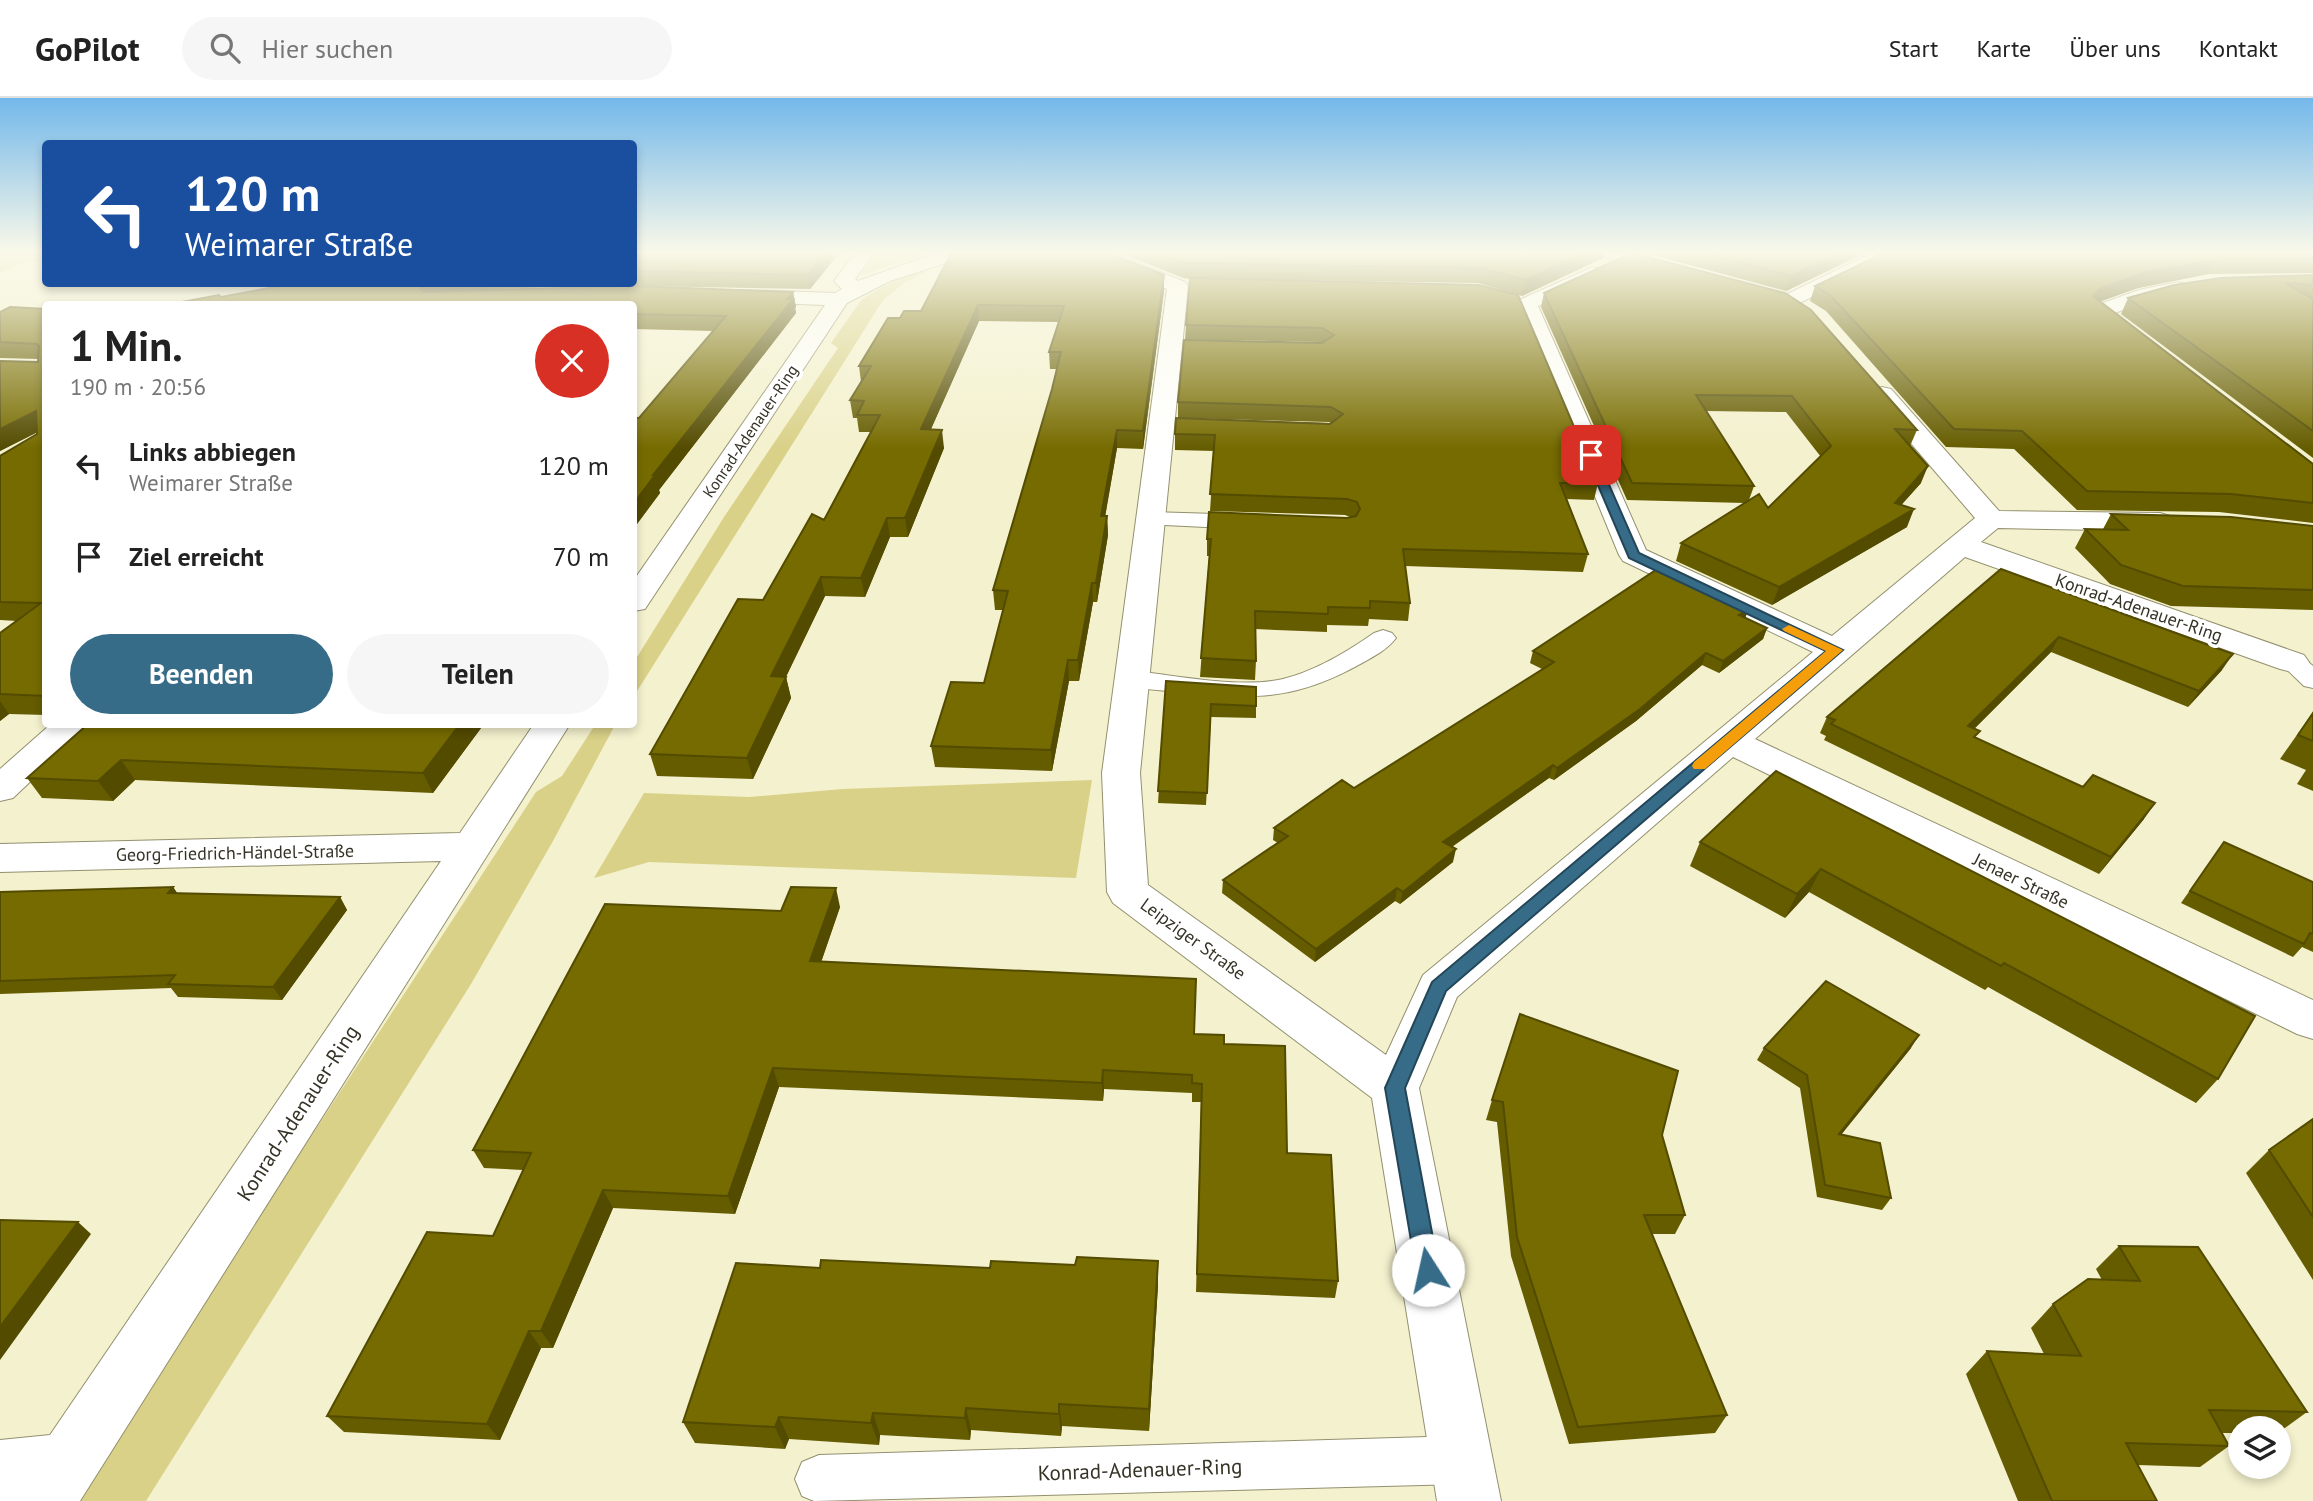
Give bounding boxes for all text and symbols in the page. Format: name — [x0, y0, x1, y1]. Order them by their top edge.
search box — [182, 17, 672, 80]
text: GoPilot — [35, 27, 140, 70]
icon: search — [206, 29, 244, 67]
text: Hier suchen — [262, 32, 393, 65]
text: Start — [1889, 33, 1938, 64]
text: Karte — [1976, 33, 2031, 64]
text: Über uns — [2069, 33, 2161, 64]
text: Kontakt — [2199, 33, 2278, 64]
text: 120 m — [185, 161, 320, 225]
icon: left — [70, 168, 161, 259]
text: Weimarer Straße — [185, 223, 413, 265]
text: 1 Min. — [70, 318, 183, 373]
button: close — [535, 324, 609, 398]
street label: Konrad-Adenauer-Ring — [698, 361, 802, 501]
text: 190 m · 20:56 — [70, 372, 206, 401]
pin — [1561, 425, 1621, 485]
text: Links abbiegen — [129, 435, 296, 468]
icon: arrive — [1572, 436, 1610, 474]
icon: left — [70, 447, 108, 485]
text: 120 m — [538, 449, 609, 482]
text: Weimarer Straße — [129, 468, 293, 497]
icon: arrive — [70, 538, 108, 576]
text: Ziel erreicht — [129, 540, 264, 573]
text: 70 m — [553, 540, 609, 573]
street label: Konrad-Adenauer-Ring — [2052, 568, 2226, 647]
button: Beenden — [70, 634, 333, 714]
button: Teilen — [347, 634, 609, 714]
street label: Georg-Friedrich-Händel-Straße — [116, 839, 354, 866]
street label: Jenaer Straße — [1969, 847, 2073, 914]
street label: Leipziger Straße — [1136, 893, 1251, 985]
street label: Konrad-Adenauer-Ring — [231, 1020, 365, 1206]
position arrow — [1391, 1233, 1465, 1307]
map controls — [2228, 1416, 2291, 1479]
button: layers — [2228, 1416, 2291, 1479]
street label: Konrad-Adenauer-Ring — [1037, 1452, 1243, 1487]

